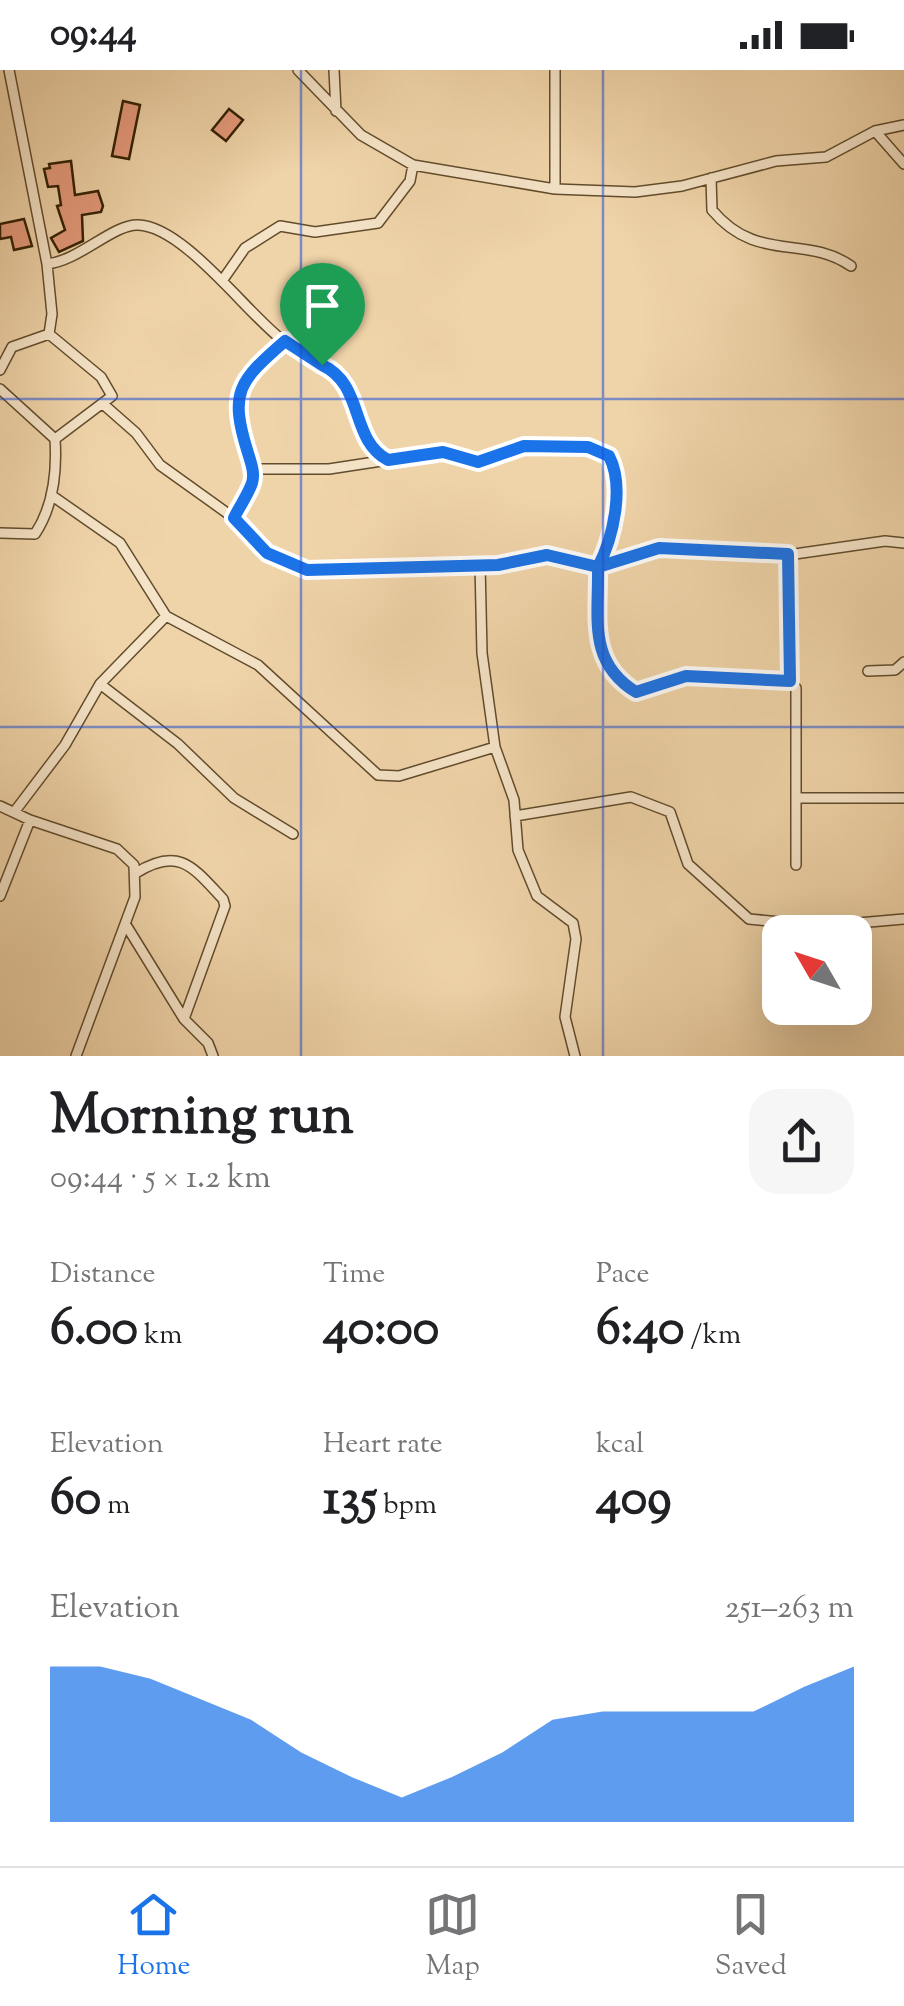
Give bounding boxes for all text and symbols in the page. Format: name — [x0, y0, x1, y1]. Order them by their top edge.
text: 09:44 — [50, 8, 137, 62]
pin — [280, 263, 365, 366]
icon: arrive — [295, 278, 350, 333]
north arrow — [762, 915, 872, 1025]
map controls — [762, 915, 872, 1025]
text: Morning run — [50, 1079, 354, 1158]
button: share — [749, 1089, 854, 1194]
text: 09:44 · 5 × 1.2 km — [50, 1156, 271, 1202]
text: Distance — [50, 1255, 156, 1295]
text: Time — [323, 1255, 385, 1295]
text: Pace — [596, 1255, 650, 1295]
text: 6.00 — [50, 1295, 138, 1367]
text: 40:00 — [323, 1295, 439, 1367]
text: 6:40 — [596, 1295, 685, 1367]
text: km — [138, 1316, 182, 1356]
text: /km — [685, 1316, 741, 1356]
text: Elevation — [50, 1425, 164, 1465]
text: Heart rate — [323, 1425, 443, 1465]
text: kcal — [596, 1425, 644, 1465]
text: 60 — [50, 1465, 101, 1537]
text: 135 — [323, 1465, 377, 1537]
text: 409 — [596, 1465, 672, 1537]
text: m — [101, 1486, 130, 1526]
text: bpm — [377, 1486, 437, 1526]
text: Elevation — [50, 1586, 180, 1632]
text: 251–263 m — [725, 1586, 854, 1632]
tab: Home — [117, 1887, 191, 1987]
tab: Map — [425, 1887, 480, 1987]
tab: Saved — [715, 1887, 787, 1987]

